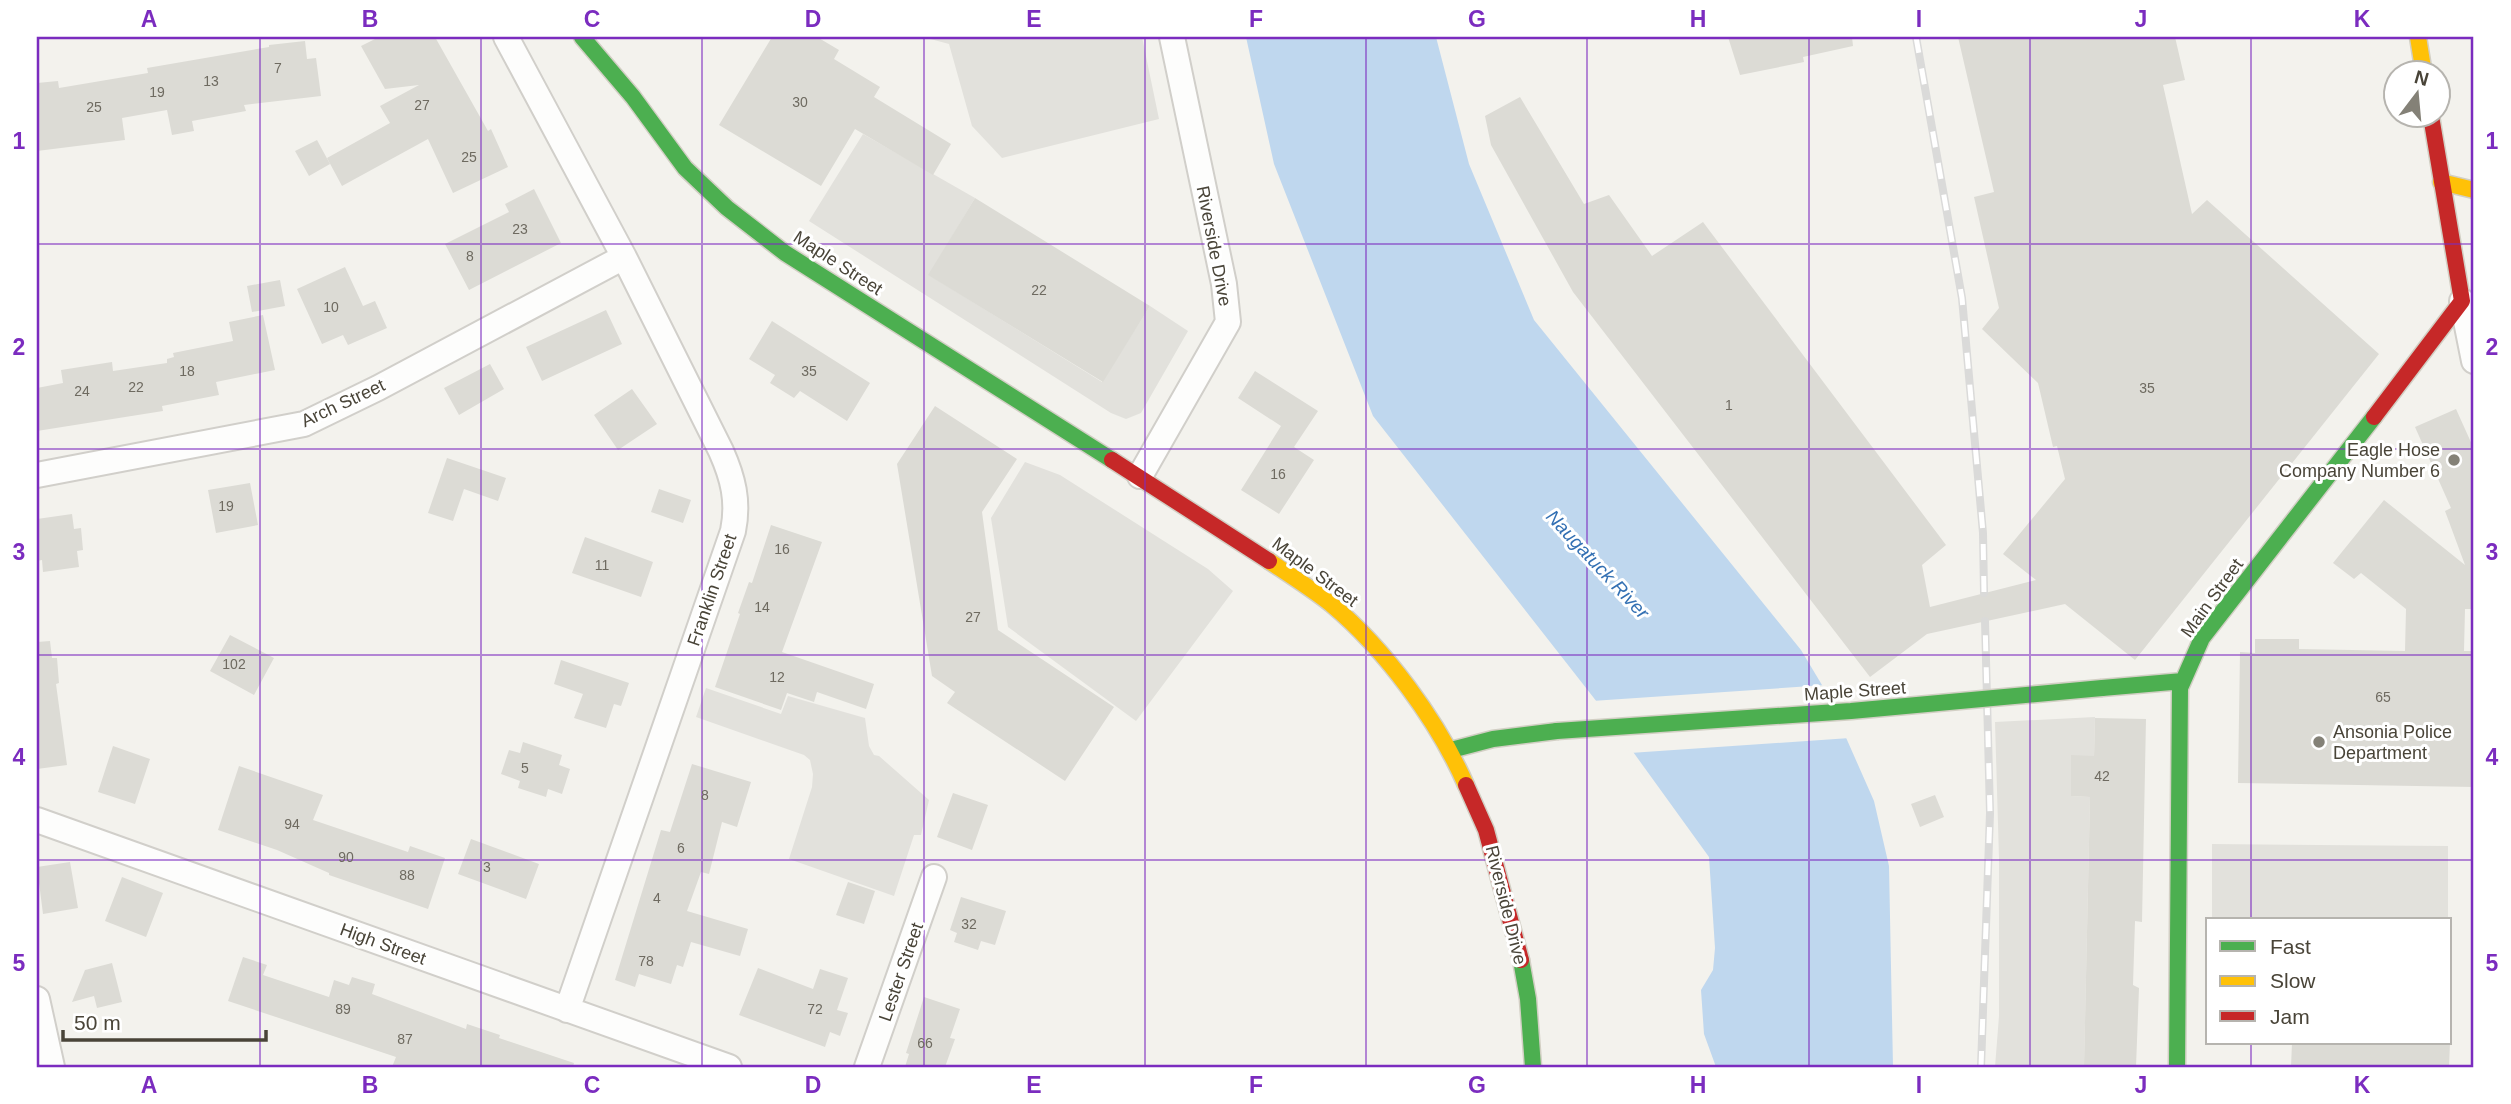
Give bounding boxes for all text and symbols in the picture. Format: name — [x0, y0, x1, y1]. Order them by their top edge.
text: A — [141, 6, 157, 32]
text: B — [362, 6, 378, 32]
text: C — [584, 6, 600, 32]
text: D — [805, 6, 821, 32]
text: E — [1026, 6, 1042, 32]
text: F — [1249, 6, 1263, 32]
text: G — [1468, 6, 1486, 32]
text: H — [1690, 6, 1706, 32]
text: I — [1916, 6, 1922, 32]
text: J — [2135, 6, 2147, 32]
text: K — [2354, 6, 2371, 32]
house number: 7 — [274, 60, 282, 76]
north arrow — [2382, 60, 2452, 130]
text: N — [2412, 66, 2431, 90]
house number: 13 — [203, 73, 219, 89]
house number: 19 — [149, 84, 165, 100]
house number: 30 — [792, 94, 808, 110]
house number: 27 — [414, 97, 430, 113]
house number: 25 — [86, 99, 102, 115]
text: 1 — [13, 128, 26, 154]
text: 1 — [2486, 128, 2499, 154]
house number: 25 — [461, 149, 477, 165]
street label: Riverside Drive — [1193, 184, 1235, 308]
house number: 23 — [512, 221, 528, 237]
street label: Maple Street — [790, 227, 886, 299]
house number: 8 — [466, 248, 474, 264]
house number: 22 — [1031, 282, 1047, 298]
house number: 10 — [323, 299, 339, 315]
text: 2 — [13, 334, 25, 360]
text: 2 — [2486, 334, 2498, 360]
house number: 18 — [179, 363, 195, 379]
house number: 35 — [801, 363, 817, 379]
street label: Arch Street — [298, 375, 388, 431]
house number: 22 — [128, 379, 144, 395]
house number: 35 — [2139, 380, 2155, 396]
house number: 24 — [74, 383, 90, 399]
house number: 1 — [1725, 397, 1733, 413]
place label: Eagle Hose Company Number 6 — [2279, 440, 2440, 481]
marker: Eagle Hose Company Number 6 — [2446, 452, 2462, 468]
house number: 16 — [1270, 466, 1286, 482]
house number: 19 — [218, 498, 234, 514]
water label: Naugatuck River — [1542, 506, 1654, 623]
street label: Franklin Street — [683, 531, 741, 649]
street label: Maple Street — [1268, 533, 1362, 611]
text: 3 — [13, 539, 25, 565]
text: 3 — [2486, 539, 2498, 565]
house number: 16 — [774, 541, 790, 557]
street label: Main Street — [2177, 555, 2247, 641]
house number: 11 — [595, 557, 609, 573]
house number: 14 — [754, 599, 770, 615]
house number: 27 — [965, 609, 981, 625]
house number: 102 — [222, 656, 246, 672]
house number: 12 — [769, 669, 785, 685]
street label: Maple Street — [1803, 677, 1907, 705]
house number: 65 — [2375, 689, 2391, 705]
place label: Ansonia Police Department — [2333, 722, 2452, 763]
marker: Ansonia Police Department — [2311, 734, 2327, 750]
text: 4 — [13, 744, 26, 770]
text: 4 — [2486, 744, 2499, 770]
house number: 5 — [521, 760, 529, 776]
house number: 42 — [2094, 768, 2110, 784]
house number: 8 — [701, 787, 709, 803]
house number: 94 — [284, 816, 300, 832]
house number: 6 — [677, 840, 685, 856]
street label: Riverside Drive — [1482, 843, 1530, 967]
house number: 90 — [338, 849, 354, 865]
house number: 3 — [483, 859, 491, 875]
house number: 88 — [399, 867, 415, 883]
house number: 4 — [653, 890, 661, 906]
house number: 32 — [961, 916, 977, 932]
legend — [2206, 918, 2452, 1044]
street label: High Street — [337, 919, 429, 969]
street label: Lester Street — [875, 920, 927, 1024]
text: Fast — [2270, 935, 2311, 958]
text: 5 — [13, 950, 26, 976]
text: 5 — [2486, 950, 2499, 976]
house number: 78 — [638, 953, 654, 969]
text: Slow — [2270, 969, 2316, 992]
scale bar — [63, 999, 266, 1043]
house number: 89 — [335, 1001, 351, 1017]
house number: 72 — [807, 1001, 823, 1017]
text: Jam — [2270, 1005, 2310, 1028]
text: 50 m — [74, 1011, 121, 1034]
house number: 87 — [397, 1031, 413, 1047]
house number: 66 — [917, 1035, 933, 1051]
text: A — [141, 1072, 157, 1098]
text: B — [362, 1072, 378, 1098]
text: C — [584, 1072, 600, 1098]
text: D — [805, 1072, 821, 1098]
text: E — [1026, 1072, 1042, 1098]
text: F — [1249, 1072, 1263, 1098]
text: G — [1468, 1072, 1486, 1098]
text: H — [1690, 1072, 1706, 1098]
text: I — [1916, 1072, 1922, 1098]
text: J — [2135, 1072, 2147, 1098]
text: K — [2354, 1072, 2371, 1098]

